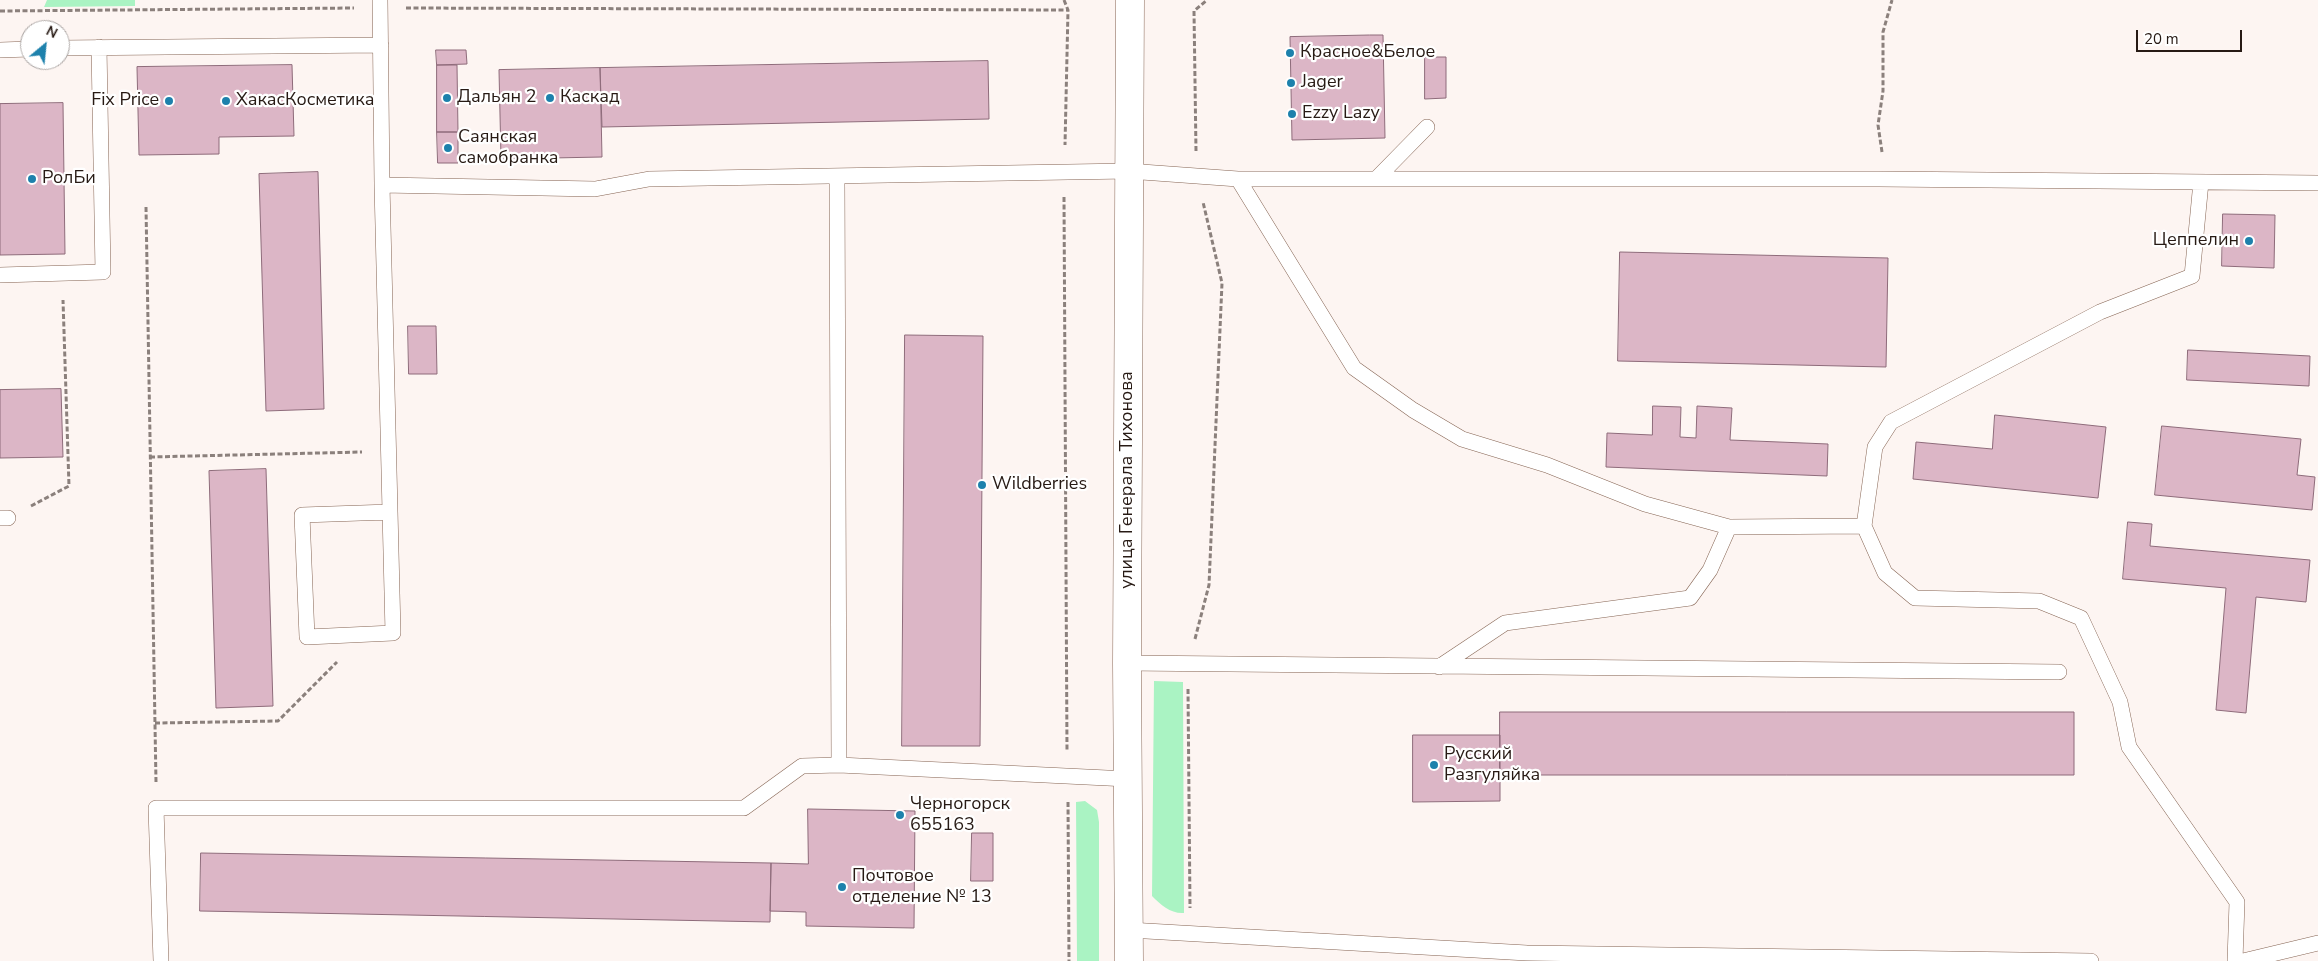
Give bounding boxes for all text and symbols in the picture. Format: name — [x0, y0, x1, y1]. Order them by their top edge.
north arrow — [20, 20, 70, 70]
scale bar — [2138, 20, 2244, 52]
text: N — [43, 21, 61, 43]
text: 20 m — [2144, 29, 2179, 49]
place label: Красное&Белое — [1300, 42, 1435, 64]
marker: Красное&Белое — [1284, 47, 1296, 59]
place label: Jager — [1301, 72, 1343, 94]
marker: Jager — [1285, 77, 1297, 89]
place label: Дальян 2 — [457, 87, 537, 109]
place label: Каскад — [560, 87, 620, 109]
place label: Fix Price — [91, 90, 159, 112]
place label: ХакасКосметика — [236, 90, 375, 112]
marker: Дальян 2 — [441, 92, 453, 104]
marker: Каскад — [544, 92, 556, 104]
marker: Fix Price — [163, 95, 175, 107]
marker: ХакасКосметика — [220, 95, 232, 107]
place label: Ezzy Lazy — [1302, 103, 1380, 125]
marker: Ezzy Lazy — [1286, 108, 1298, 120]
place label: Саянская самобранка — [458, 127, 559, 170]
marker: Саянская самобранка — [442, 142, 454, 154]
place label: РолБи — [42, 168, 96, 190]
marker: РолБи — [26, 173, 38, 185]
place label: Цеппелин — [2153, 230, 2239, 252]
marker: Цеппелин — [2243, 235, 2255, 247]
street label: улица Генерала Тихонова — [1117, 371, 1139, 589]
place label: Wildberries — [992, 474, 1087, 496]
marker: Wildberries — [976, 479, 988, 491]
place label: Русский Разгуляйка — [1444, 744, 1540, 786]
marker: Русский Разгуляйка — [1428, 759, 1440, 771]
place label: Черногорск 655163 — [910, 794, 1010, 836]
marker: Черногорск 655163 — [894, 809, 906, 821]
place label: Почтовое отделение № 13 — [852, 866, 992, 909]
marker: Почтовое отделение № 13 — [836, 881, 848, 893]

